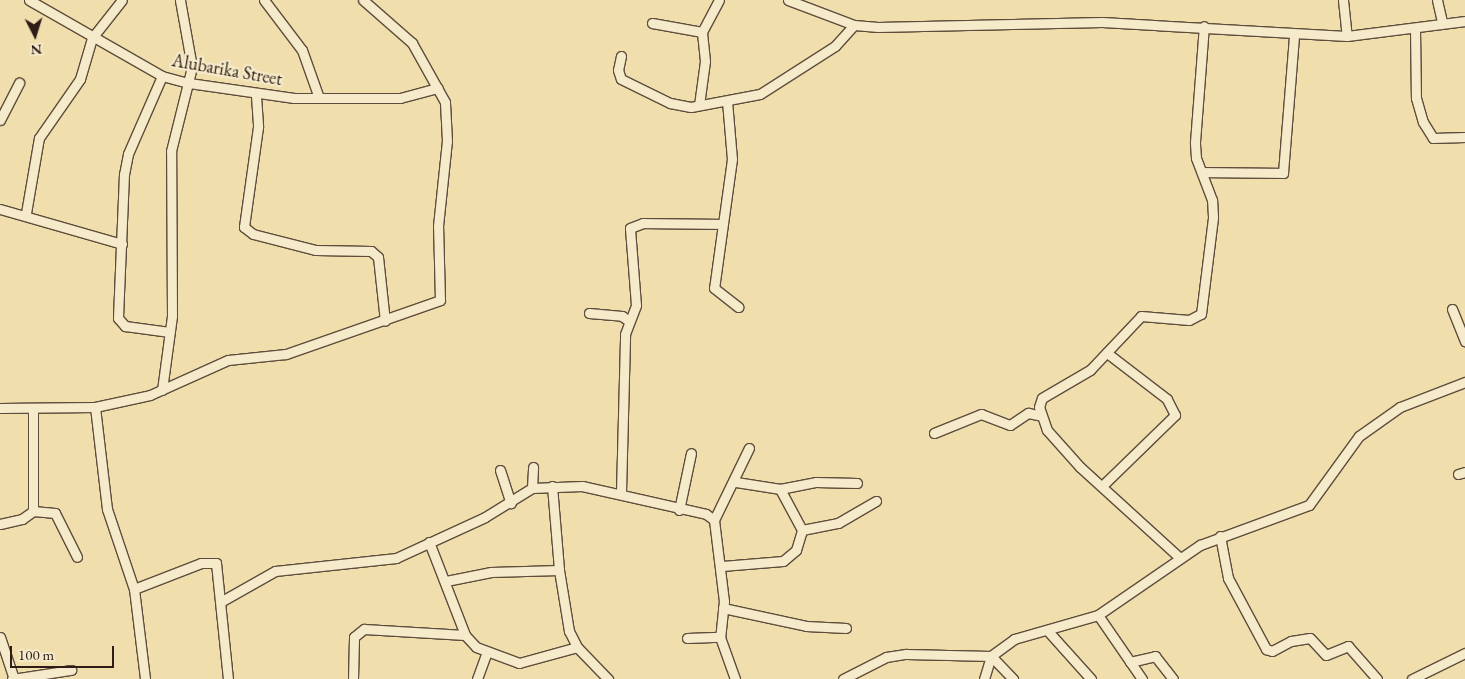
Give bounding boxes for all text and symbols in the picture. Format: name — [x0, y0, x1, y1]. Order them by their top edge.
north arrow — [10, 10, 60, 60]
text: N — [30, 40, 43, 59]
street label: Alubarika Street — [170, 50, 284, 90]
scale bar — [12, 636, 116, 668]
text: 100 m — [18, 645, 54, 664]

